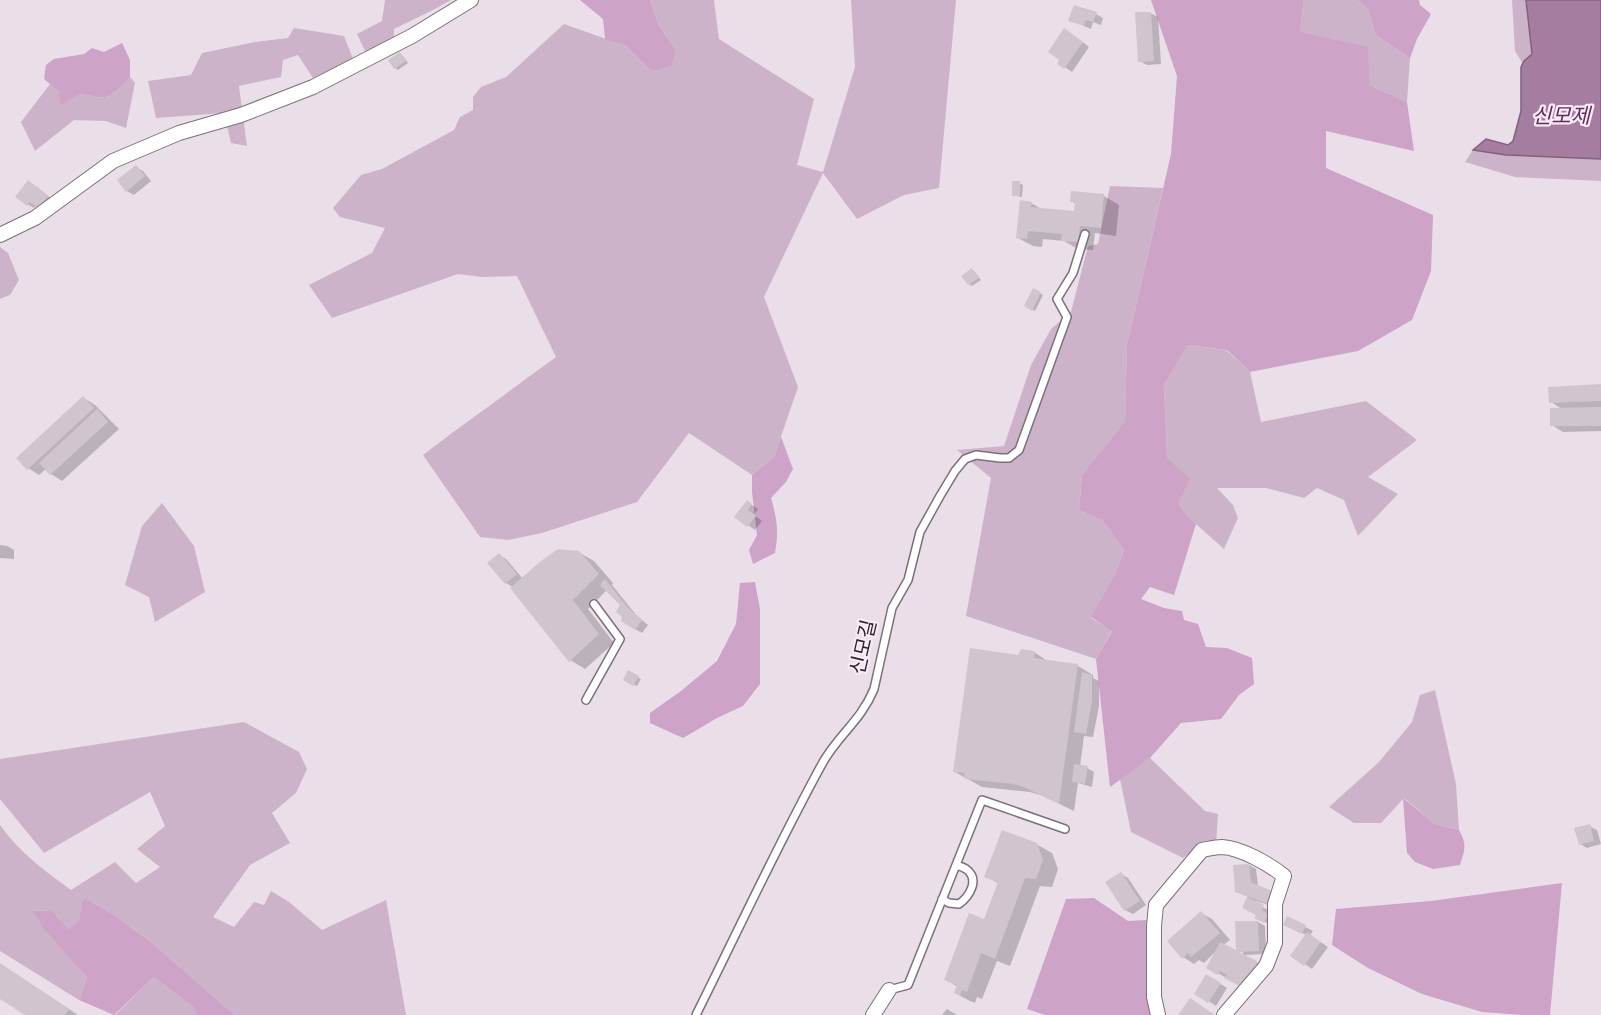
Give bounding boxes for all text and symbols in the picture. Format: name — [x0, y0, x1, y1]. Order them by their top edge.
water label: 신모제 — [1532, 101, 1593, 129]
street label: 신모길 — [843, 617, 882, 677]

